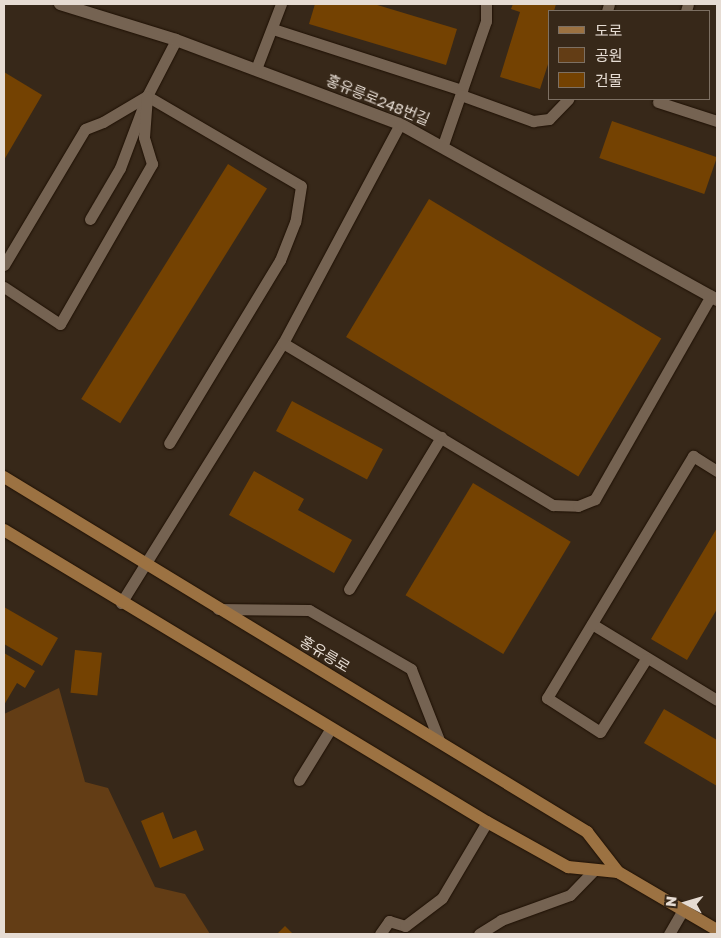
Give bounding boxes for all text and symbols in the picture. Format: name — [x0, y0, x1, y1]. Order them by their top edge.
legend — [548, 10, 711, 100]
text: 도로 — [595, 21, 623, 39]
text: 공원 — [595, 46, 623, 64]
street label: 홍유릉로248번길 — [324, 71, 432, 129]
text: 건물 — [595, 71, 623, 89]
street label: 홍유릉로 — [297, 632, 353, 676]
north arrow — [661, 878, 711, 928]
text: N — [662, 895, 680, 908]

